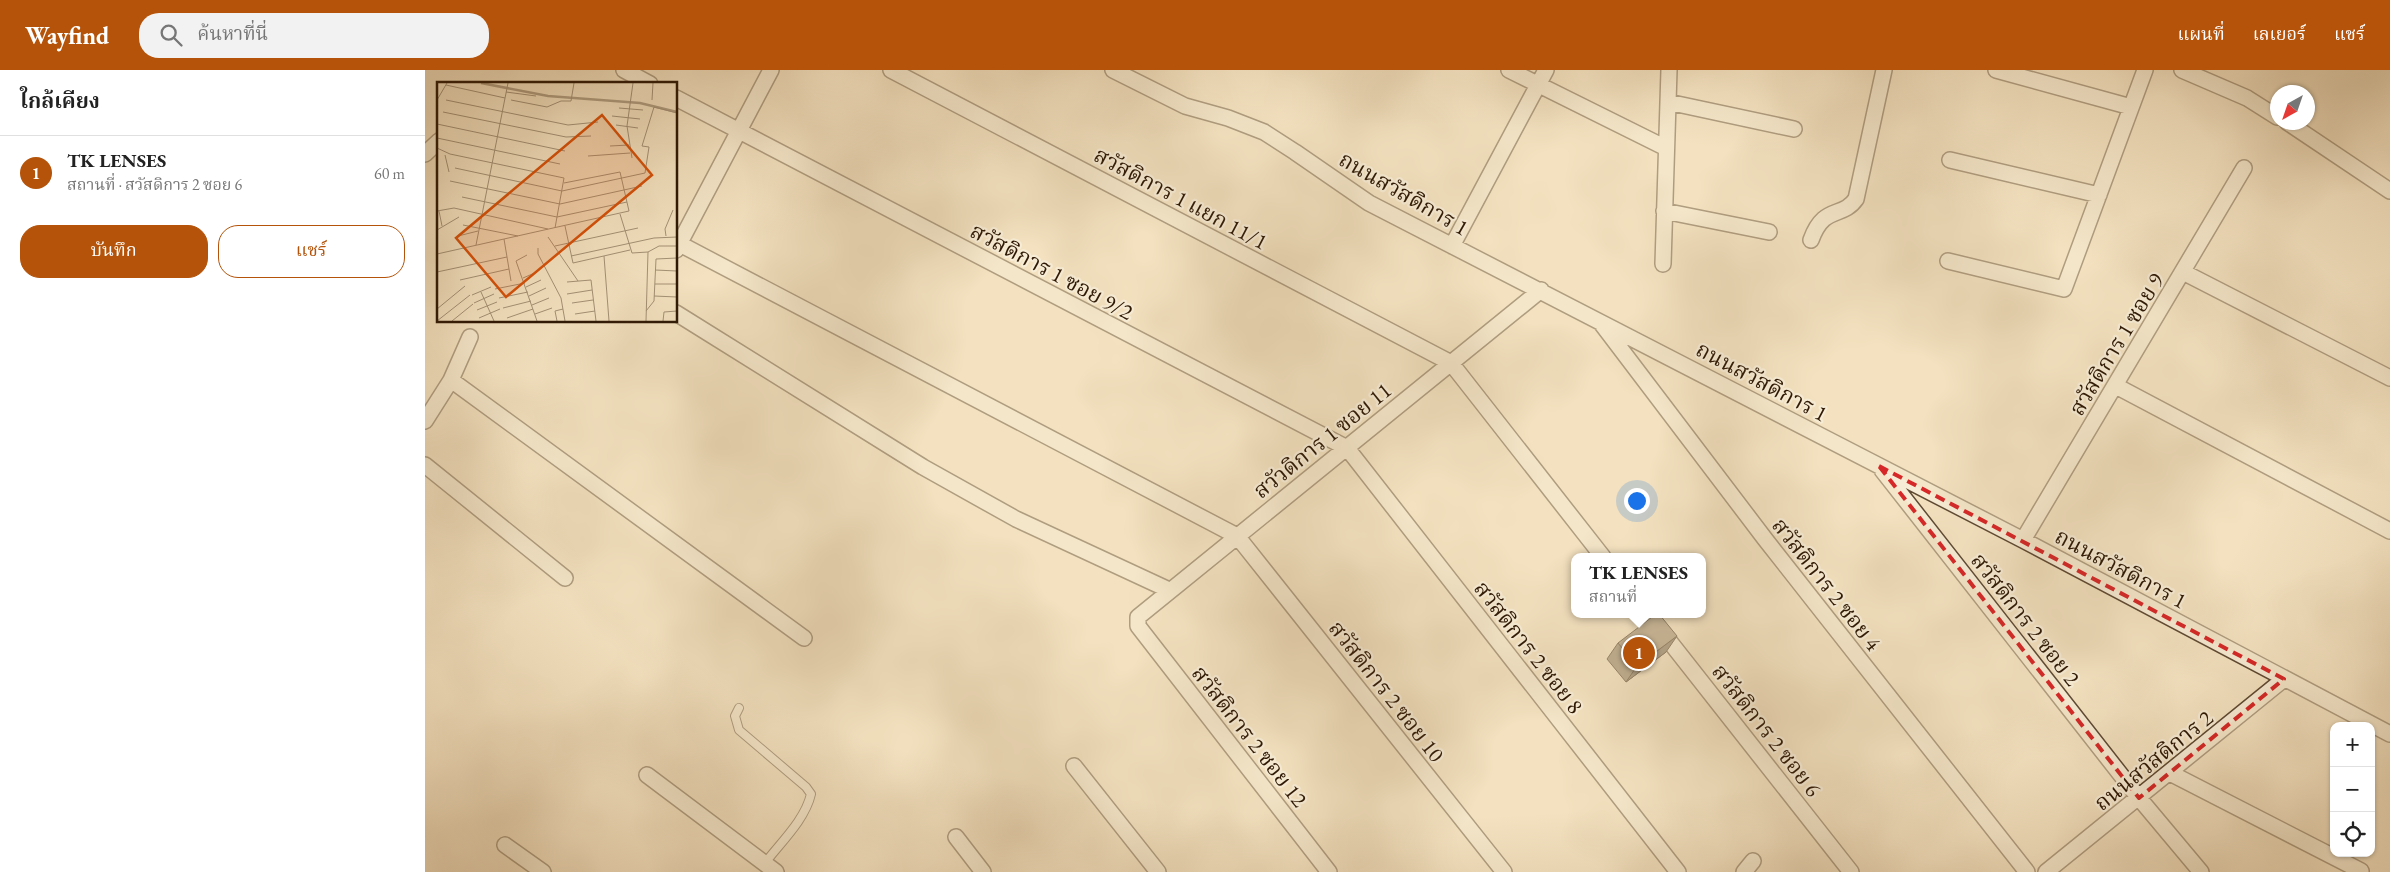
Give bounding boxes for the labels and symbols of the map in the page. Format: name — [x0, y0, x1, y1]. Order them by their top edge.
inset map — [437, 82, 677, 322]
north arrow — [2270, 85, 2315, 130]
street label: สวัสดิการ 1 แยก 11/1 — [1089, 140, 1273, 256]
street label: ถนนสวัสดิการ 1 — [1334, 145, 1474, 242]
street label: สวัสดิการ 1 ซอย 9/2 — [965, 216, 1139, 327]
street label: สวัสดิการ 1 ซอย 9 — [2062, 267, 2171, 421]
street label: ถนนสวัสดิการ 1 — [1691, 335, 1833, 428]
street label: สวัวดิการ 1 ซอย 11 — [1247, 376, 1397, 505]
your location — [1624, 488, 1650, 514]
street label: สวัสดิการ 2 ซอย 4 — [1766, 512, 1888, 657]
street label: ถนนสวัสดิการ 1 — [2050, 522, 2192, 615]
street label: สวัสดิการ 2 ซอย 2 — [1965, 547, 2087, 692]
street label: สวัสดิการ 2 ซอย 8 — [1468, 575, 1590, 720]
street label: สวัสดิการ 2 ซอย 10 — [1322, 615, 1451, 768]
pin: 1 — [1623, 634, 1655, 672]
street label: สวัสดิการ 2 ซอย 6 — [1706, 658, 1828, 803]
street label: สวัสดิการ 2 ซอย 12 — [1185, 660, 1314, 813]
street label: ถนนสวัสดิการ 2 — [2088, 703, 2219, 817]

